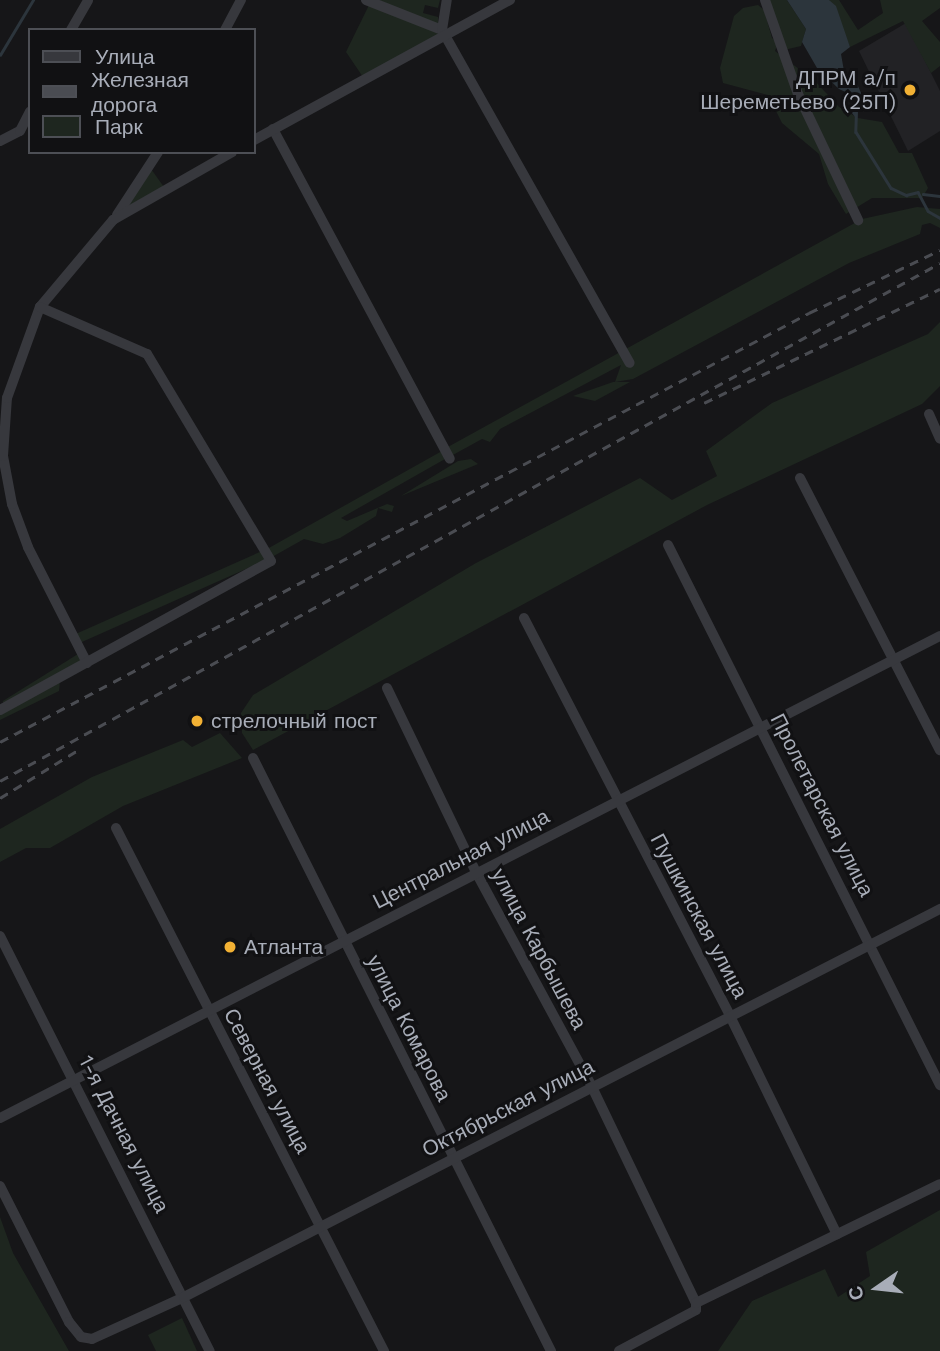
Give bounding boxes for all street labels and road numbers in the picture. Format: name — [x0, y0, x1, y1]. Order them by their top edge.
street label: Пролетарская улица — [765, 709, 879, 901]
street label: Центральная улица — [369, 804, 553, 914]
street label: Пушкинская улица — [645, 829, 753, 1003]
street label: улица Карбышева — [486, 864, 592, 1034]
street label: улица Комарова — [361, 951, 457, 1105]
street label: Северная улица — [218, 1004, 316, 1158]
street label: 1-я Дачная улица — [73, 1051, 175, 1217]
street label: Октябрьская улица — [418, 1054, 598, 1162]

